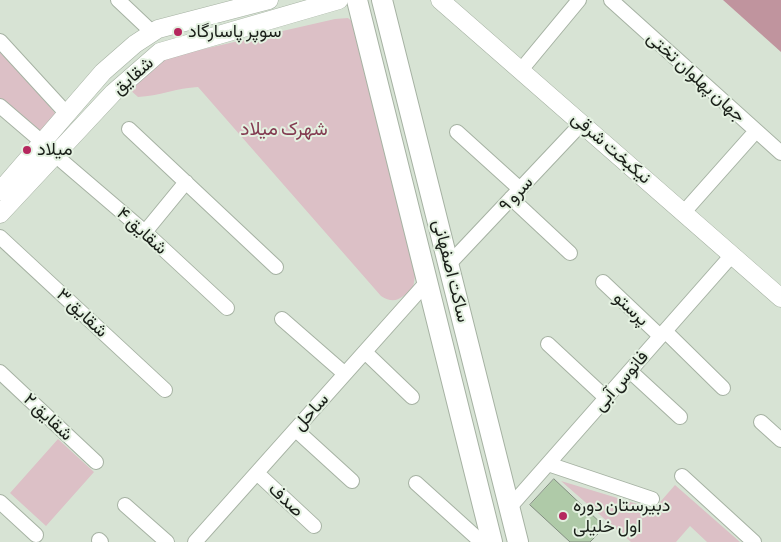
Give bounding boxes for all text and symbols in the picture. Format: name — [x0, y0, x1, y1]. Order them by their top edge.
place label: سوپر پاسارگاد — [188, 21, 281, 43]
marker: سوپر پاسارگاد — [172, 26, 184, 38]
street label: جهان پهلوان تختی — [642, 27, 750, 127]
street label: شقایق — [108, 52, 158, 100]
street label: نیکبخت شرقی — [567, 107, 655, 189]
district label: شهرک میلاد — [240, 118, 328, 140]
place label: میلاد — [37, 139, 73, 161]
marker: میلاد — [21, 144, 33, 156]
street label: سرو ۹ — [494, 172, 538, 216]
street label: شقایق ۴ — [112, 203, 172, 259]
street label: ساکت اصفهانی — [428, 217, 474, 325]
street label: شقایق ۳ — [52, 284, 112, 342]
street label: پرستو — [609, 287, 653, 331]
street label: فانوس آبی — [589, 346, 653, 416]
street label: شقایق ۲ — [19, 389, 77, 445]
street label: ساحل — [289, 389, 333, 435]
street label: صدف — [264, 478, 308, 522]
place label: دبیرستان دوره اول خلیلی — [573, 495, 670, 538]
marker: دبیرستان دوره اول خلیلی — [557, 510, 569, 522]

